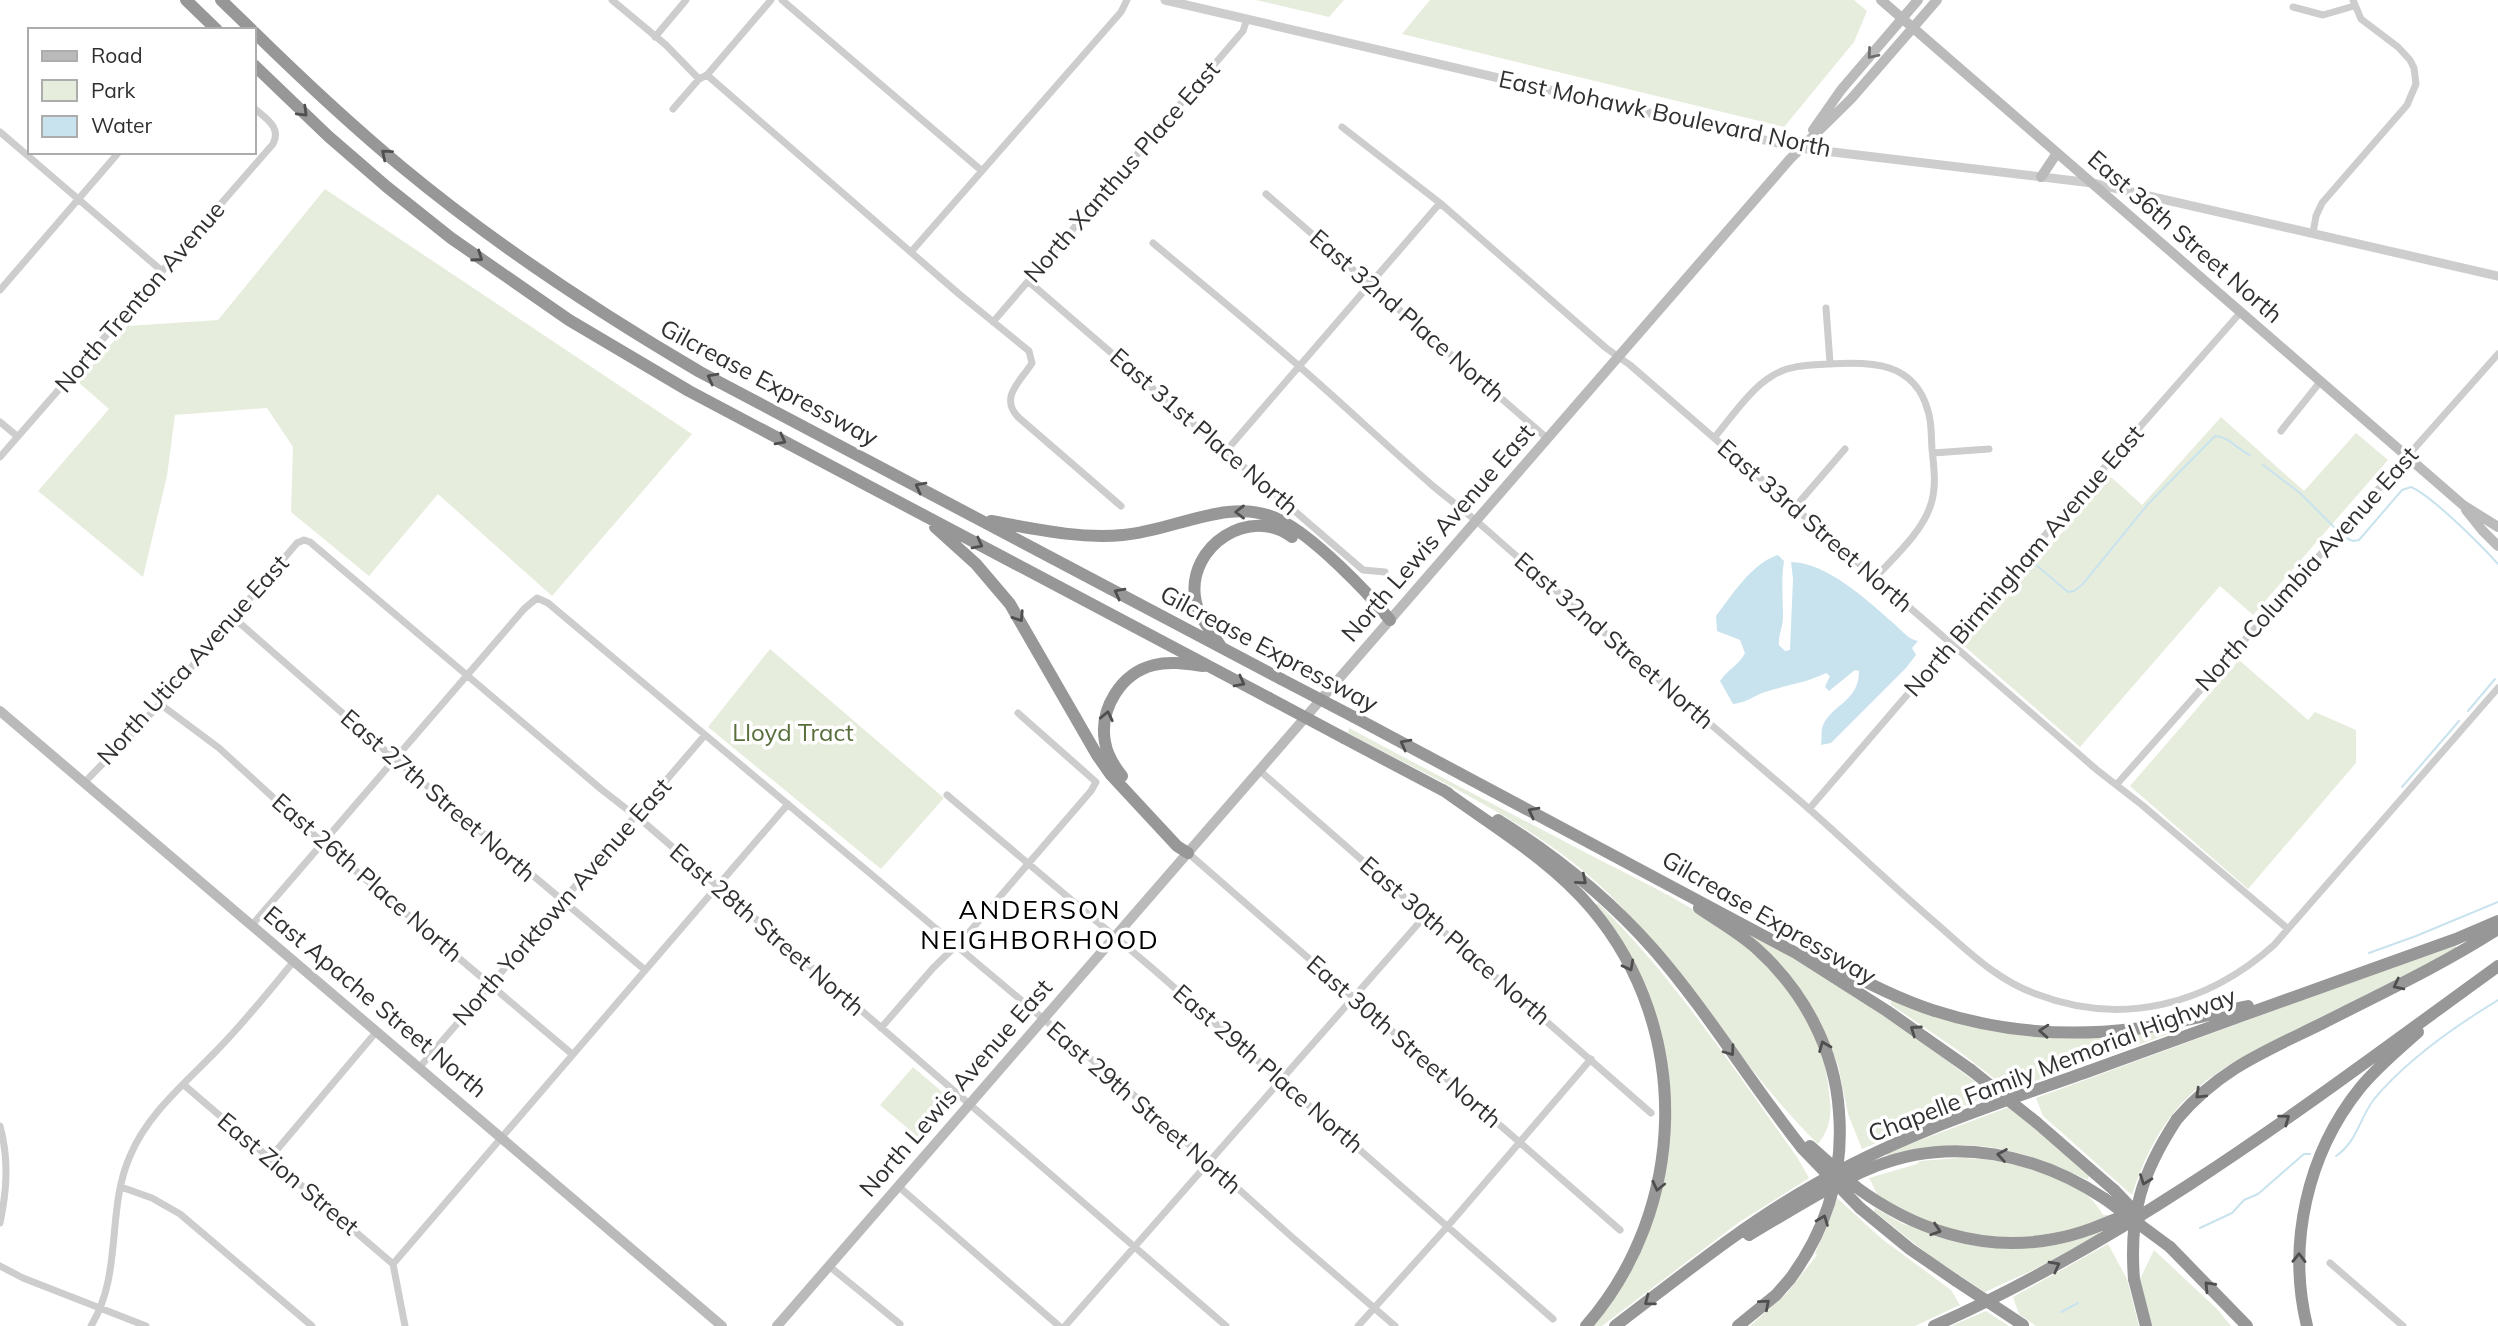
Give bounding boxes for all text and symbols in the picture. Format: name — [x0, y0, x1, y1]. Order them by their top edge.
legend — [28, 28, 256, 154]
text: Road — [91, 42, 142, 68]
one-way arrow — [1867, 46, 1880, 59]
street label: North Xanthus Place East — [1017, 55, 1226, 288]
street label: East Mohawk Boulevard North — [1496, 63, 1834, 163]
text: Park — [91, 77, 135, 103]
one-way arrow — [295, 103, 308, 116]
text: Water — [91, 112, 152, 138]
street label: East 36th Street North — [2082, 143, 2289, 329]
one-way arrow — [381, 149, 393, 162]
street label: North Trenton Avenue — [48, 194, 231, 398]
street label: East 32nd Place North — [1304, 222, 1511, 408]
one-way arrow — [470, 249, 483, 261]
street label: Gilcrease Expressway — [655, 312, 884, 452]
street label: East 31st Place North — [1104, 341, 1305, 521]
one-way arrow — [707, 373, 719, 386]
street label: North Lewis Avenue East — [1335, 417, 1540, 647]
street label: North Birmingham Avenue East — [1897, 418, 2149, 702]
one-way arrow — [774, 432, 786, 445]
street label: East 33rd Street North — [1712, 432, 1919, 618]
street label: North Columbia Avenue East — [2188, 440, 2424, 697]
one-way arrow — [915, 482, 927, 495]
one-way arrow — [1234, 504, 1245, 520]
one-way arrow — [971, 536, 983, 550]
street label: East 32nd Street North — [1509, 545, 1720, 735]
street label: North Utica Avenue East — [90, 548, 294, 770]
street label: Gilcrease Expressway — [1155, 578, 1384, 718]
one-way arrow — [1113, 588, 1126, 601]
one-way arrow — [1010, 609, 1023, 622]
one-way arrow — [1232, 674, 1245, 688]
street label: East 27th Street North — [335, 702, 542, 888]
one-way arrow — [1098, 710, 1113, 722]
park label: Lloyd Tract — [732, 717, 854, 747]
one-way arrow — [1400, 738, 1412, 752]
street label: North Yorktown Avenue East — [446, 771, 677, 1031]
street label: East 26th Place North — [266, 786, 469, 968]
one-way arrow — [1528, 806, 1540, 820]
street label: East 28th Street North — [664, 836, 871, 1022]
street label: Gilcrease Expressway — [1657, 844, 1882, 991]
street label: East 30th Place North — [1354, 849, 1557, 1031]
one-way arrow — [1574, 872, 1587, 884]
district label: ANDERSON NEIGHBORHOOD — [920, 893, 1160, 956]
street label: East Apache Street North — [258, 899, 494, 1104]
street label: East 30th Street North — [1301, 948, 1508, 1134]
one-way arrow — [1621, 959, 1634, 971]
street label: North Lewis Avenue East — [853, 972, 1058, 1202]
one-way arrow — [2393, 976, 2405, 990]
street label: East 29th Place North — [1167, 977, 1370, 1159]
street label: Chapelle Family Memorial Highway — [1864, 980, 2240, 1148]
street label: East 29th Street North — [1041, 1014, 1248, 1200]
one-way arrow — [2038, 1023, 2049, 1038]
one-way arrow — [1910, 1026, 1923, 1038]
one-way arrow — [1818, 1041, 1832, 1053]
one-way arrow — [1722, 1043, 1734, 1056]
one-way arrow — [2195, 1086, 2208, 1099]
street label: East Zion Street — [212, 1105, 365, 1241]
one-way arrow — [2277, 1115, 2290, 1127]
one-way arrow — [1996, 1148, 2008, 1163]
one-way arrow — [2139, 1173, 2153, 1185]
one-way arrow — [1651, 1180, 1666, 1192]
one-way arrow — [1815, 1215, 1829, 1227]
one-way arrow — [1930, 1222, 1942, 1236]
one-way arrow — [2292, 1253, 2307, 1264]
one-way arrow — [2048, 1261, 2060, 1274]
one-way arrow — [2205, 1281, 2218, 1294]
one-way arrow — [1644, 1292, 1656, 1305]
one-way arrow — [1757, 1300, 1770, 1312]

